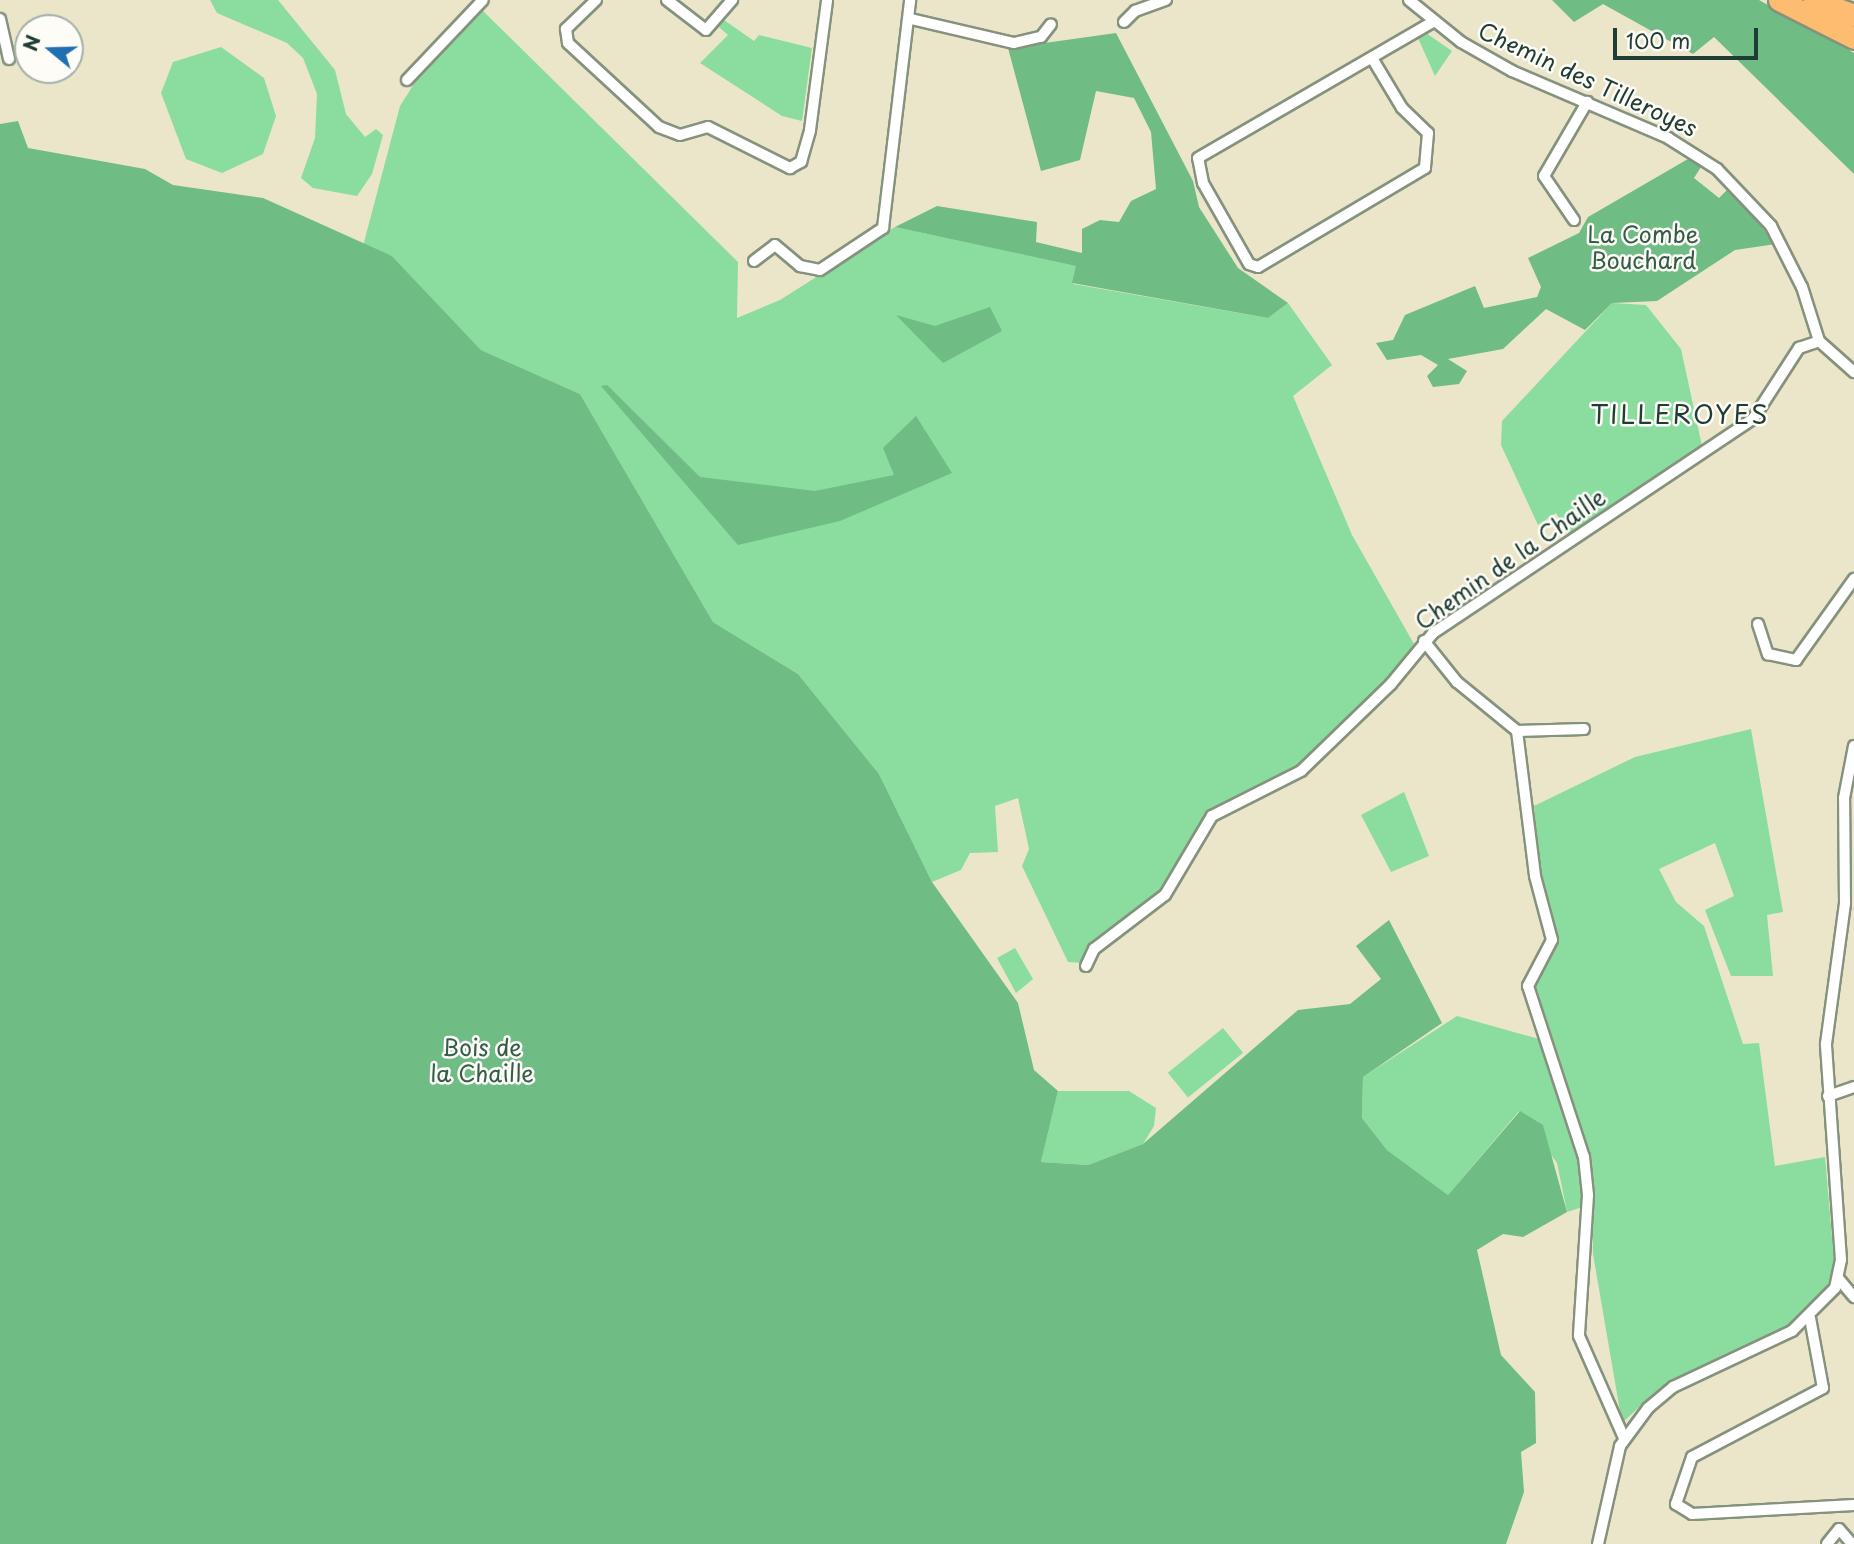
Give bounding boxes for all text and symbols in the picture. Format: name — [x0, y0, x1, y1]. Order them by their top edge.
north arrow — [14, 14, 84, 84]
scale bar — [1616, 14, 1761, 58]
street label: Chemin des Tilleroyes — [1474, 16, 1702, 142]
text: 100 m — [1626, 24, 1690, 56]
text: N — [15, 31, 47, 54]
park label: La Combe Bouchard — [1587, 220, 1699, 274]
district label: TILLEROYES — [1594, 398, 1766, 430]
street label: Chemin de la Chaille — [1409, 482, 1611, 636]
park label: Bois de la Chaille — [430, 1033, 534, 1087]

